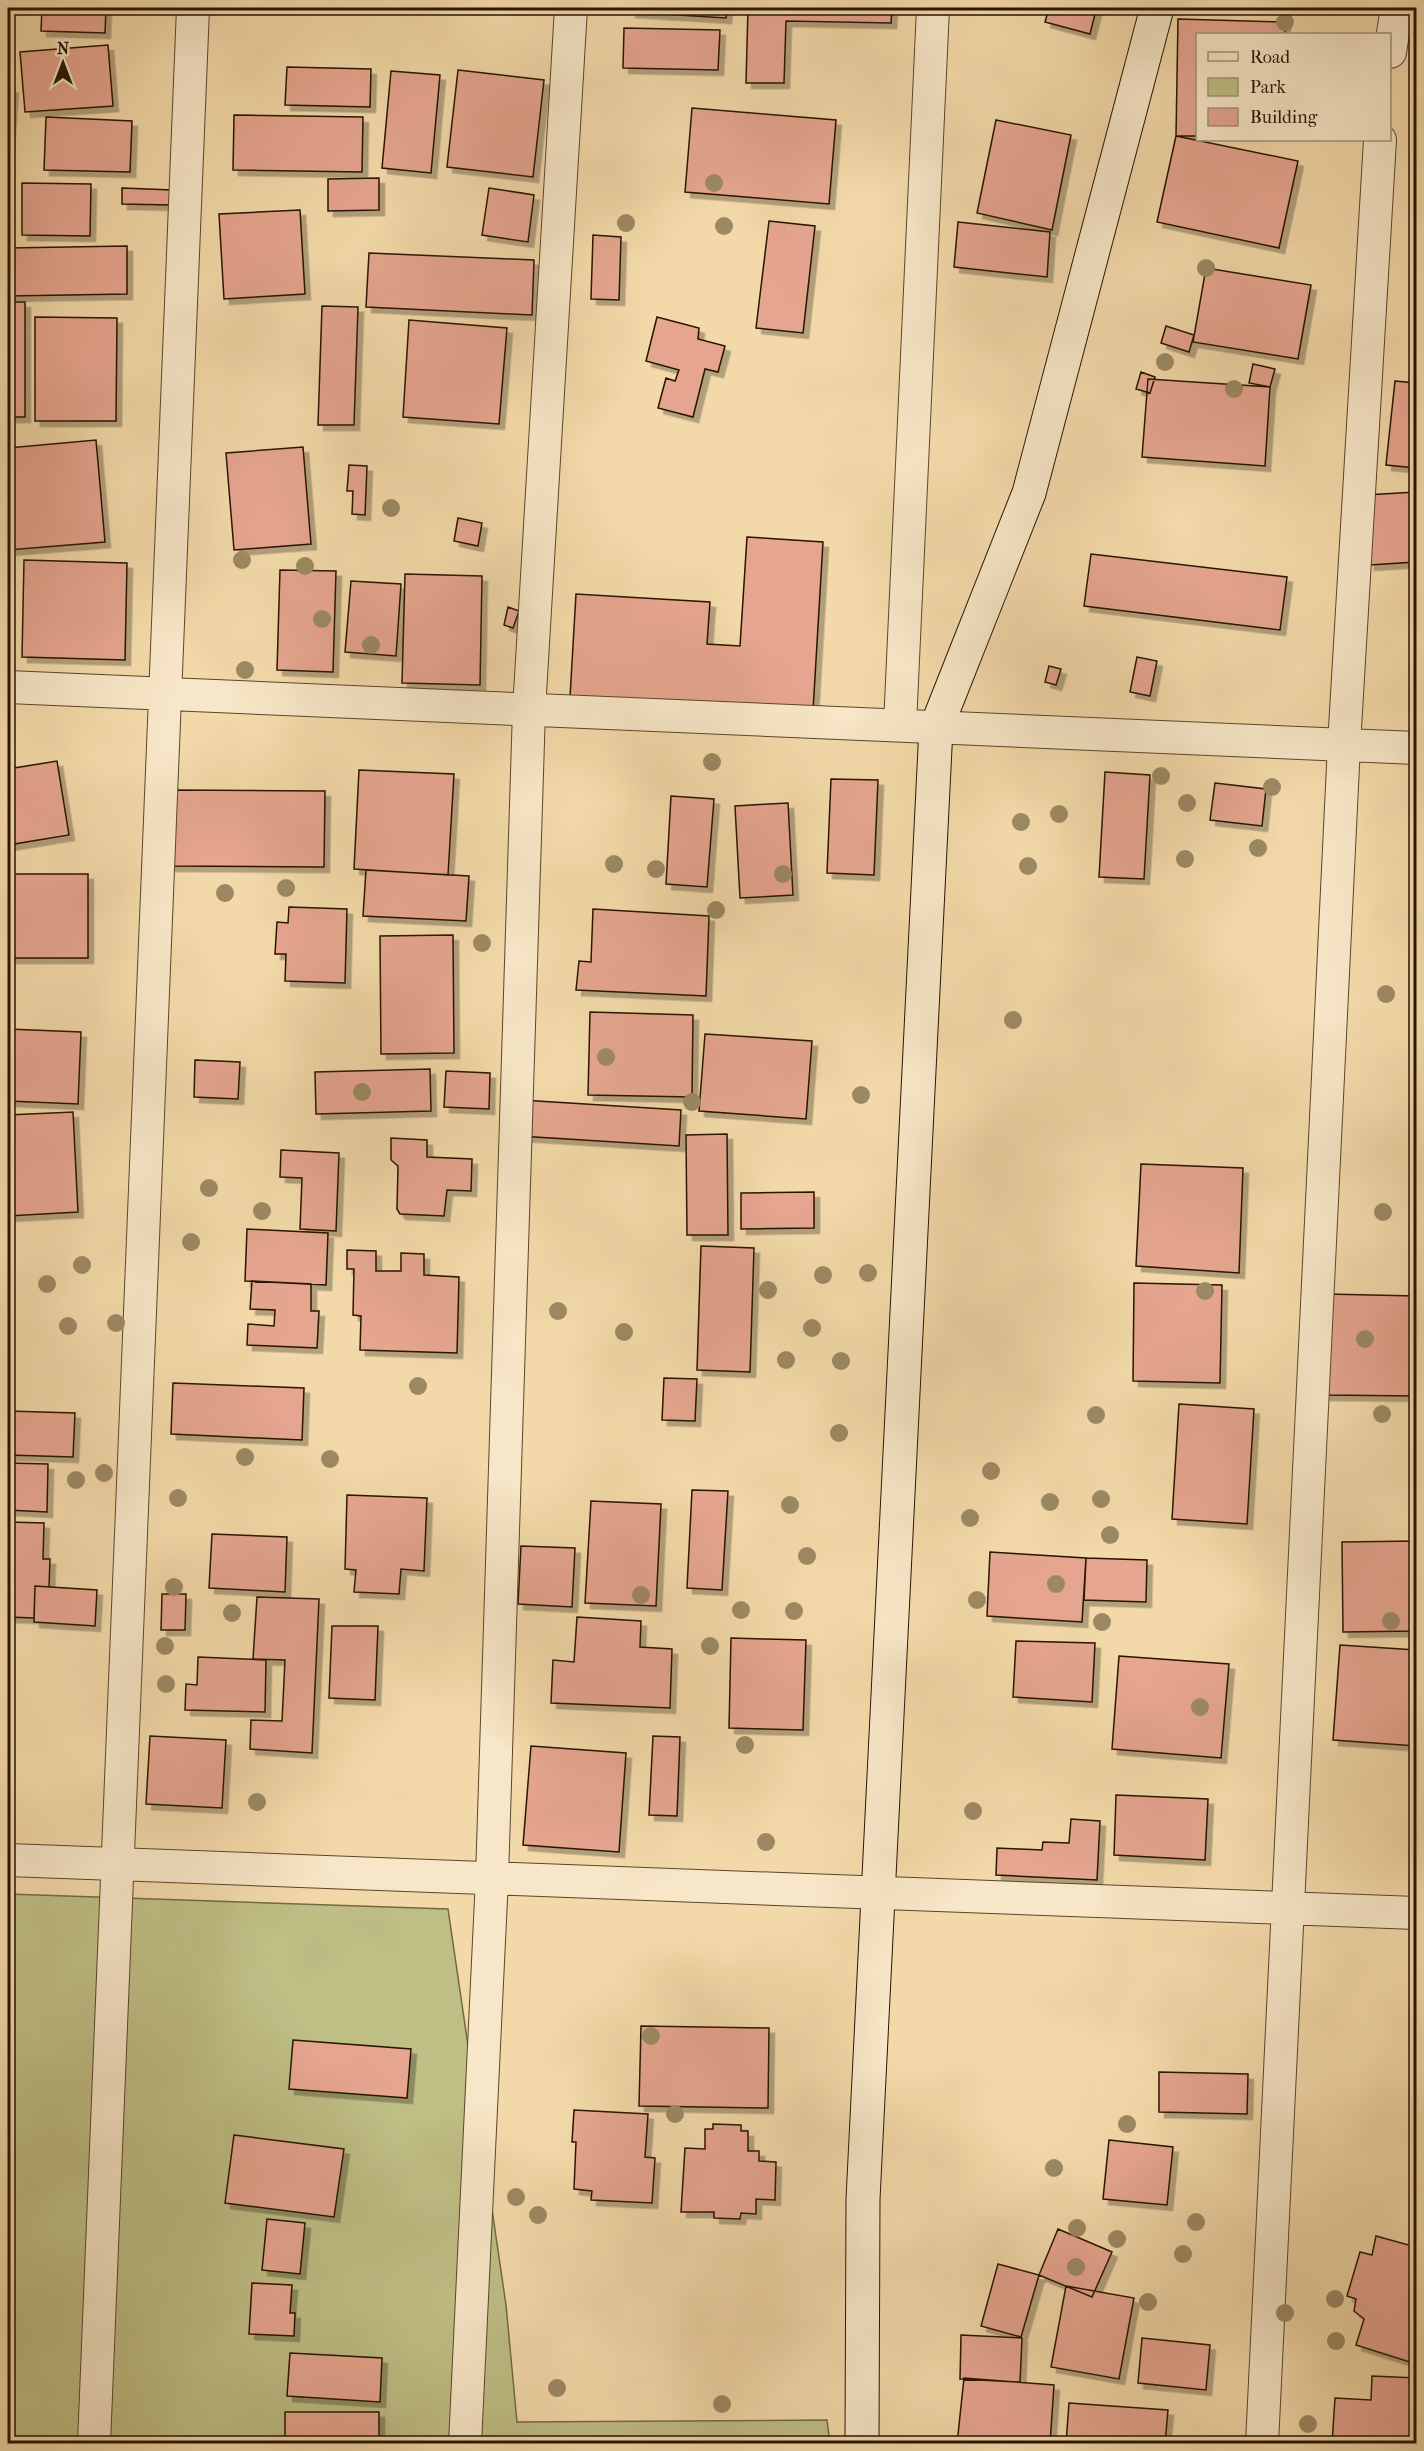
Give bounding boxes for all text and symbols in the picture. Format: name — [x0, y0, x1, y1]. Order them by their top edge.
north arrow — [33, 33, 93, 93]
legend — [1196, 33, 1391, 141]
text: N — [57, 39, 70, 58]
text: Road — [1250, 47, 1290, 68]
text: Park — [1250, 77, 1287, 98]
text: Building — [1250, 107, 1318, 128]

